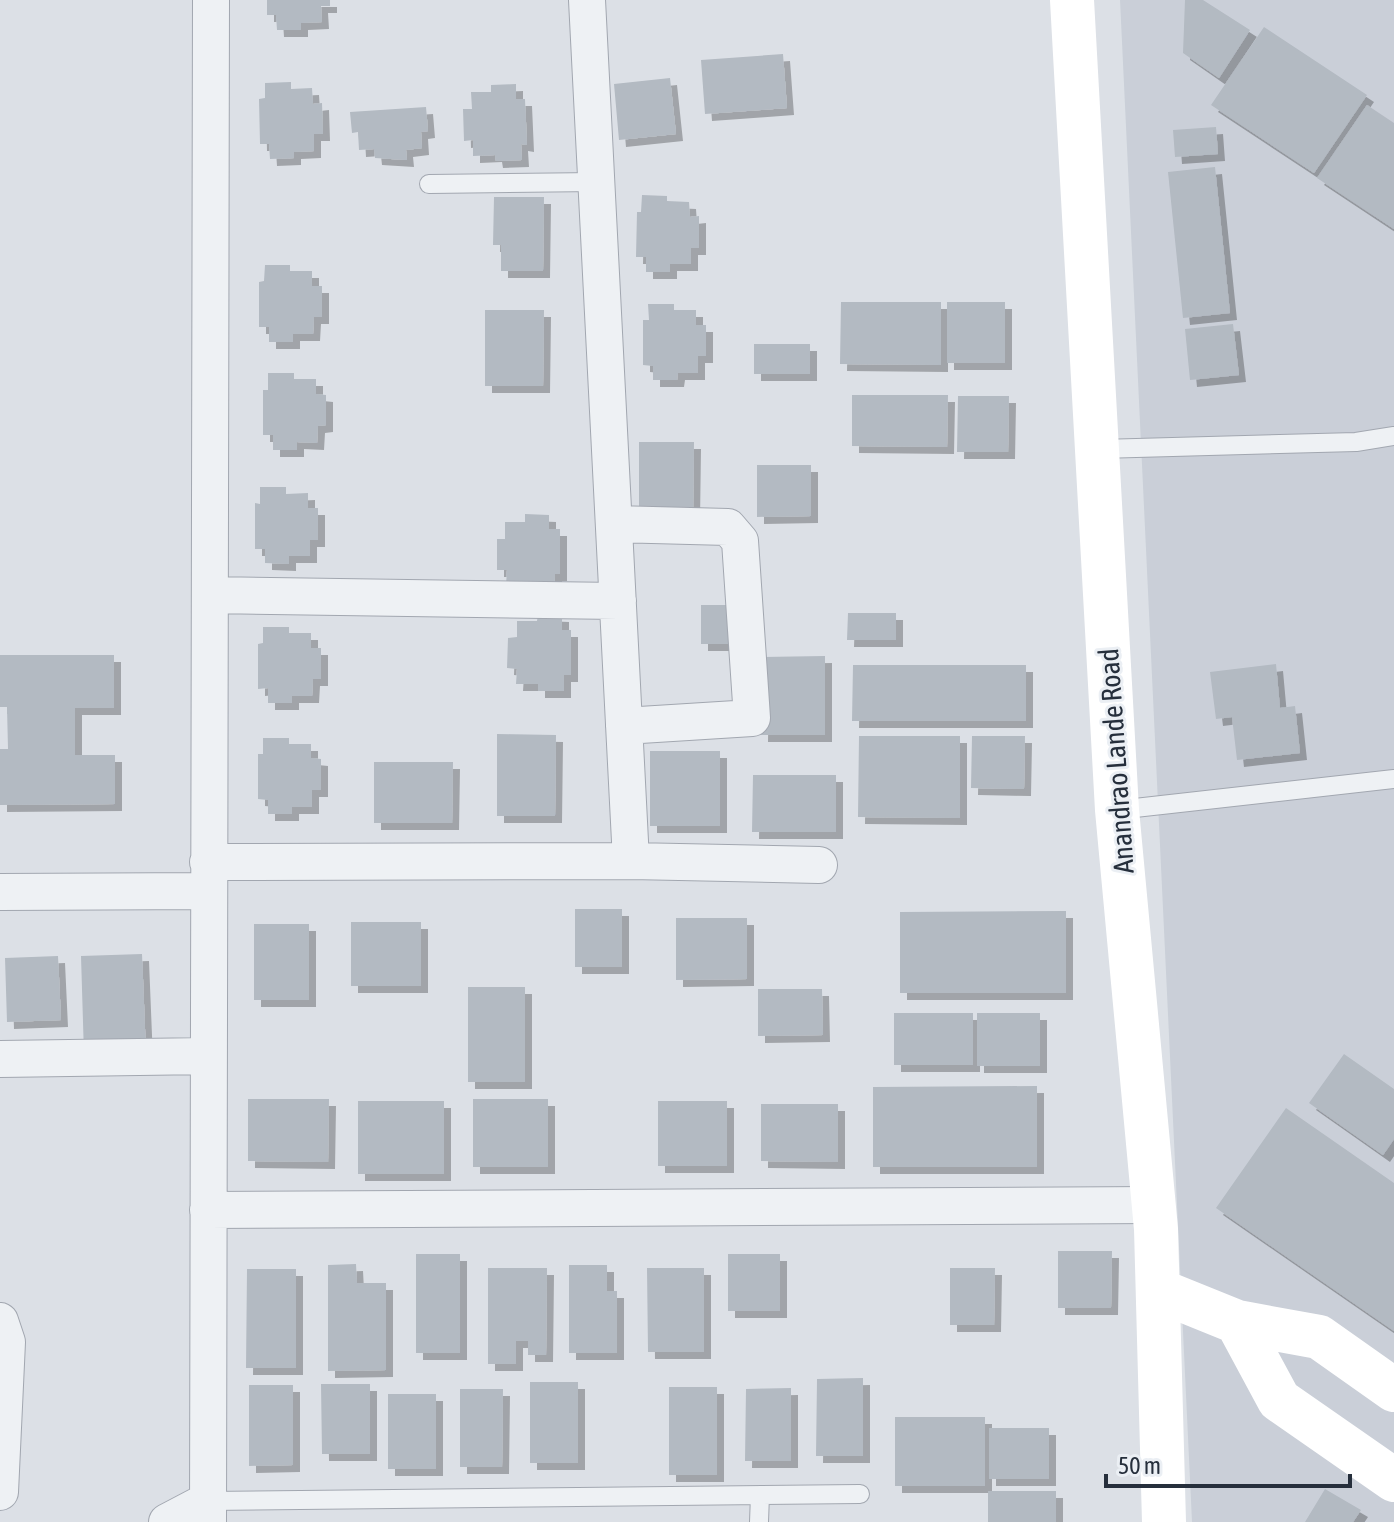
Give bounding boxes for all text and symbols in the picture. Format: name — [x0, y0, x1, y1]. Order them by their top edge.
street label: Anandrao Lande Road — [1092, 647, 1140, 875]
scale bar — [1106, 1438, 1350, 1488]
text: 50 m — [1118, 1452, 1161, 1479]

